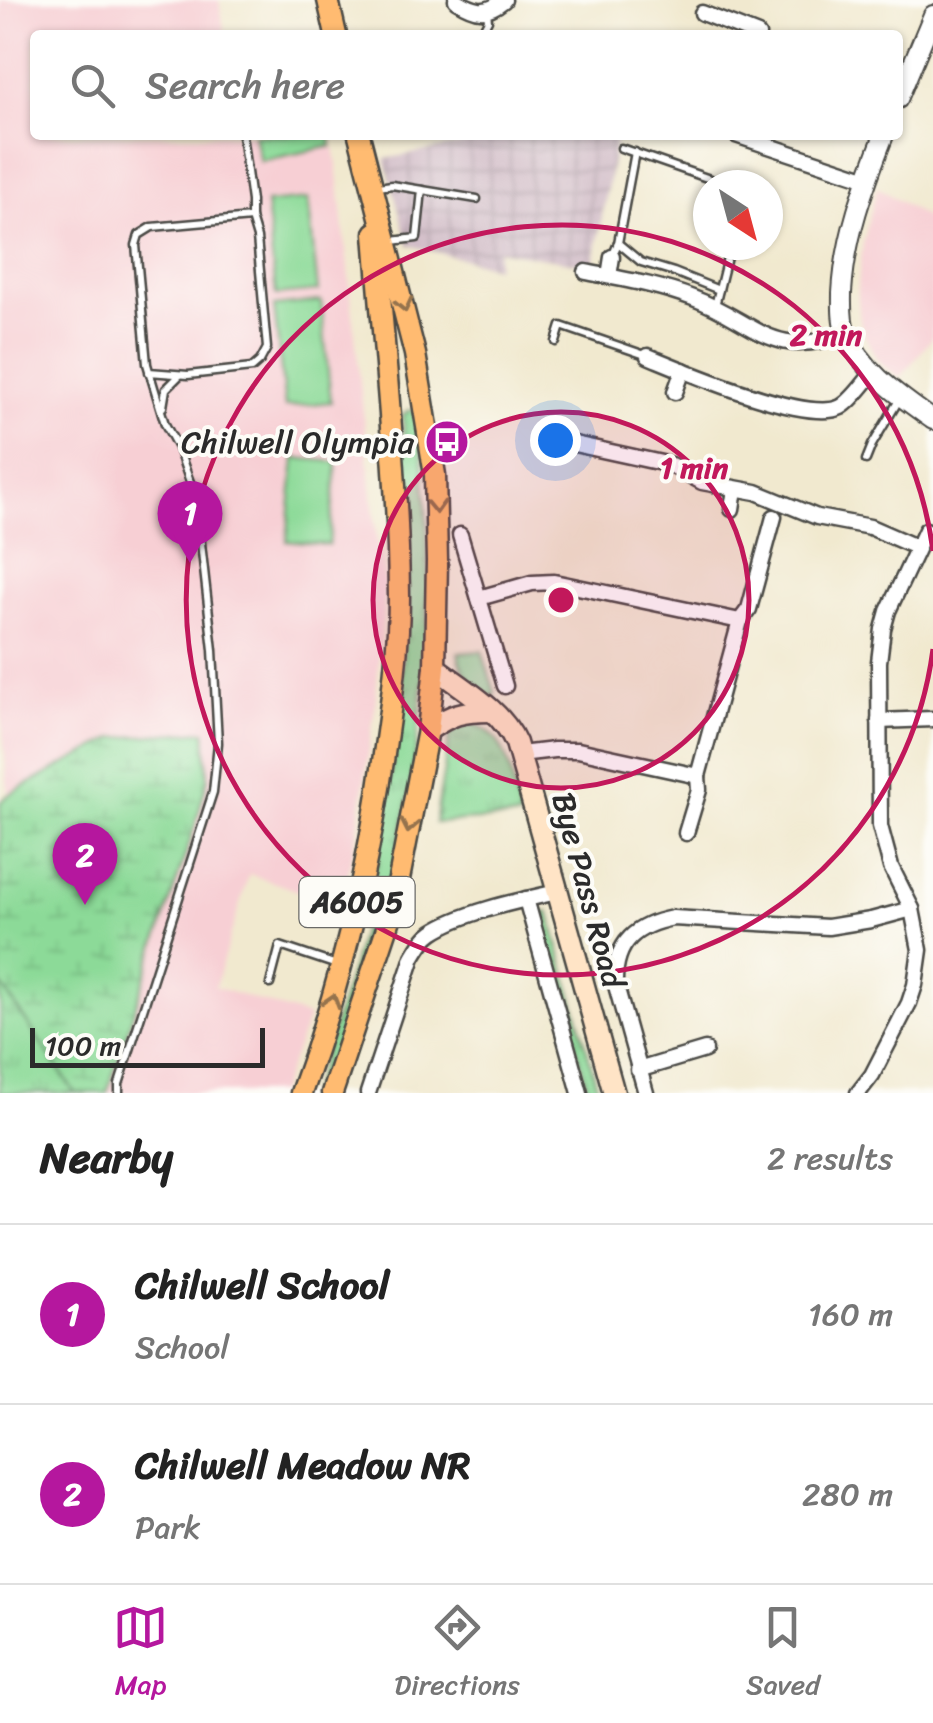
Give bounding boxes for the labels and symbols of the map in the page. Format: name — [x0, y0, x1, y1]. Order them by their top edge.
north arrow — [693, 170, 783, 260]
one-way arrow — [392, 296, 413, 313]
text: 2 min — [790, 308, 863, 362]
place label: Chilwell Olympia — [181, 414, 415, 471]
your location — [530, 415, 581, 466]
bus stop icon: Chilwell Olympia — [424, 419, 470, 465]
text: 1 min — [660, 441, 729, 495]
pin: 1 — [158, 480, 222, 563]
one-way arrow — [425, 500, 446, 516]
centre of rings — [543, 582, 579, 618]
street label: Bye Pass Road — [535, 786, 642, 996]
one-way arrow — [400, 817, 421, 834]
pin: 2 — [52, 822, 118, 905]
road number: A6005 — [300, 877, 414, 927]
one-way arrow — [321, 993, 341, 1010]
scale bar — [30, 1023, 265, 1068]

